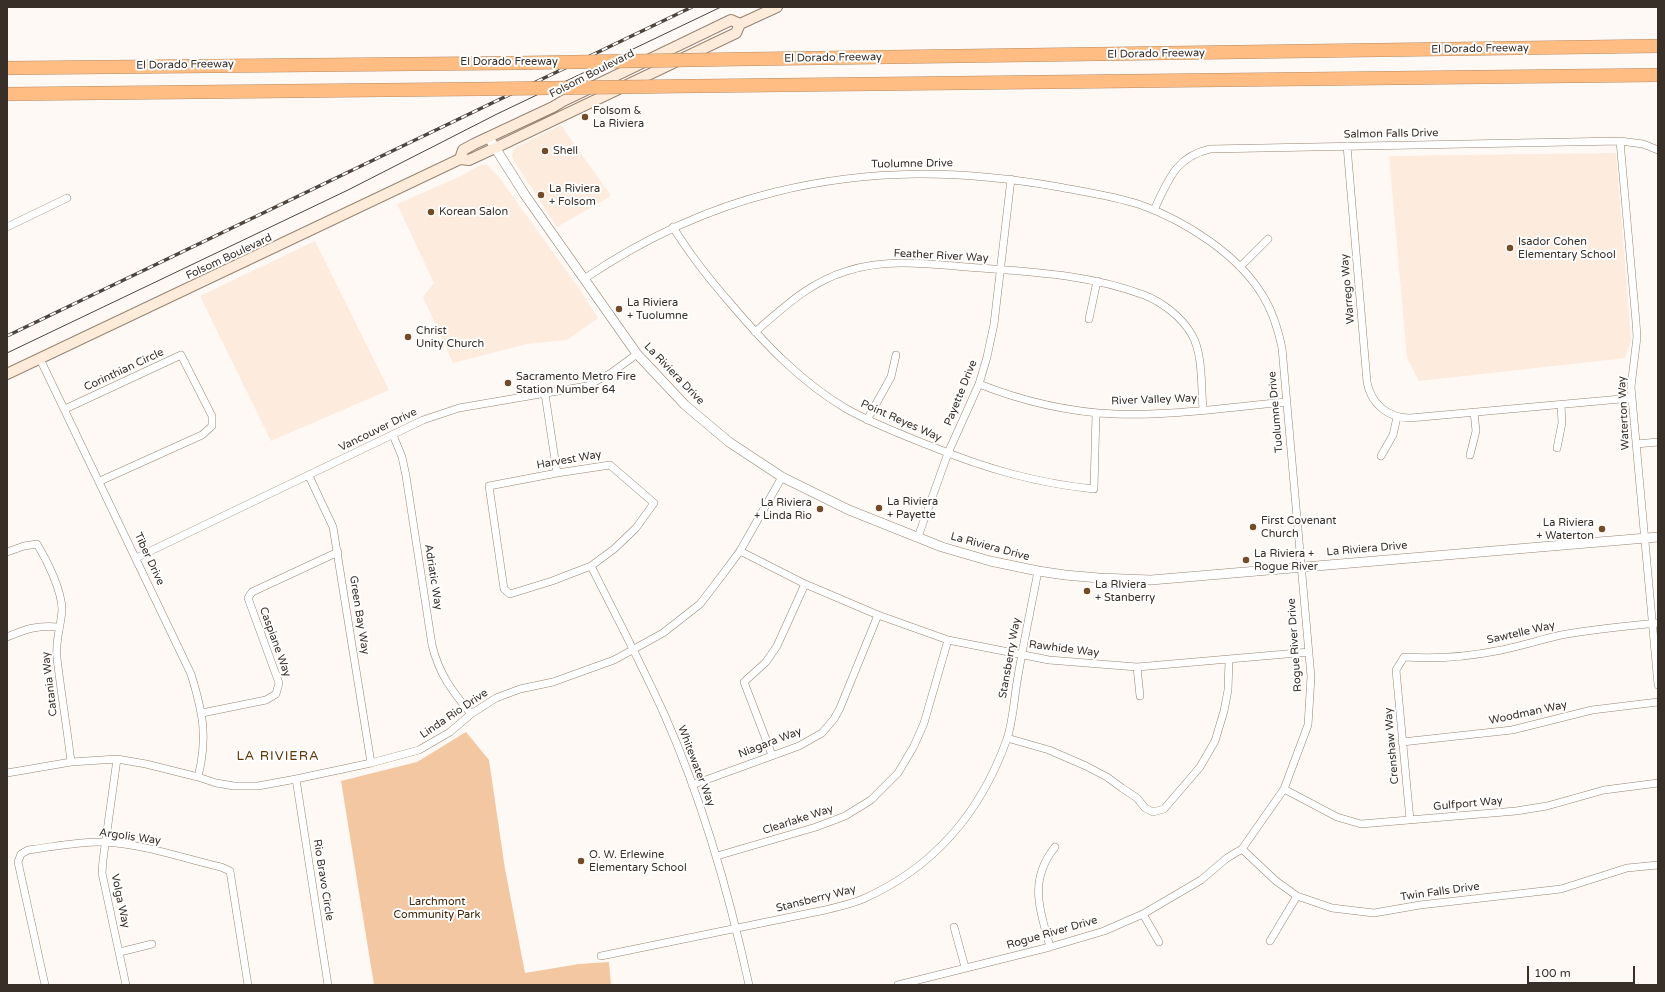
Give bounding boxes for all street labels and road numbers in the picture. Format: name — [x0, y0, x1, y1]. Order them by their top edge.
street label: El Dorado Freeway — [1431, 42, 1529, 56]
street label: Folsom Boulevard — [547, 47, 637, 101]
street label: El Dorado Freeway — [1107, 47, 1205, 61]
street label: El Dorado Freeway — [784, 51, 882, 65]
street label: El Dorado Freeway — [460, 55, 558, 69]
street label: El Dorado Freeway — [136, 58, 234, 72]
street label: Salmon Falls Drive — [1343, 127, 1439, 141]
street label: Tuolumne Drive — [871, 157, 953, 171]
street label: Folsom Boulevard — [184, 231, 274, 283]
street label: Feather River Way — [893, 247, 989, 265]
street label: Warrego Way — [1338, 253, 1358, 325]
street label: La Riviera Drive — [641, 340, 707, 408]
street label: Corinthian Circle — [82, 346, 166, 394]
street label: Payette Drive — [942, 358, 980, 428]
street label: Tuolumne Drive — [1266, 371, 1286, 453]
street label: Waterton Way — [1615, 376, 1633, 450]
street label: River Valley Way — [1111, 392, 1197, 408]
street label: Point Reyes Way — [859, 397, 943, 445]
street label: Vancouver Drive — [337, 405, 419, 455]
street label: Harvest Way — [536, 448, 602, 472]
street label: La Riviera Drive — [949, 530, 1031, 564]
street label: Tiber Drive — [131, 531, 167, 587]
street label: La Riviera Drive — [1326, 539, 1408, 559]
street label: Adriatic Way — [421, 543, 445, 611]
street label: Green Bay Way — [346, 575, 372, 655]
street label: Rogue River Drive — [1285, 598, 1305, 692]
street label: Caspiane Way — [256, 605, 294, 679]
street label: Stansberry Way — [996, 617, 1024, 699]
street label: Sawtelle Way — [1486, 619, 1556, 647]
street label: Rawhide Way — [1028, 638, 1100, 660]
street label: Catania Way — [39, 651, 61, 717]
street label: Linda Rio Drive — [418, 686, 490, 742]
street label: Woodman Way — [1488, 698, 1568, 728]
street label: Crenshaw Way — [1382, 707, 1402, 785]
street label: Whitewater Way — [674, 724, 718, 808]
street label: Niagara Way — [737, 725, 803, 761]
street label: Gulfport Way — [1433, 794, 1503, 814]
street label: Clearlake Way — [761, 802, 835, 838]
street label: Argolis Way — [98, 826, 162, 848]
street label: Rio Bravo Circle — [310, 838, 336, 922]
street label: Volga Way — [108, 873, 132, 929]
street label: Twin Falls Drive — [1400, 880, 1480, 904]
street label: Stansberry Way — [775, 883, 857, 915]
street label: Rogue River Drive — [1005, 914, 1099, 952]

